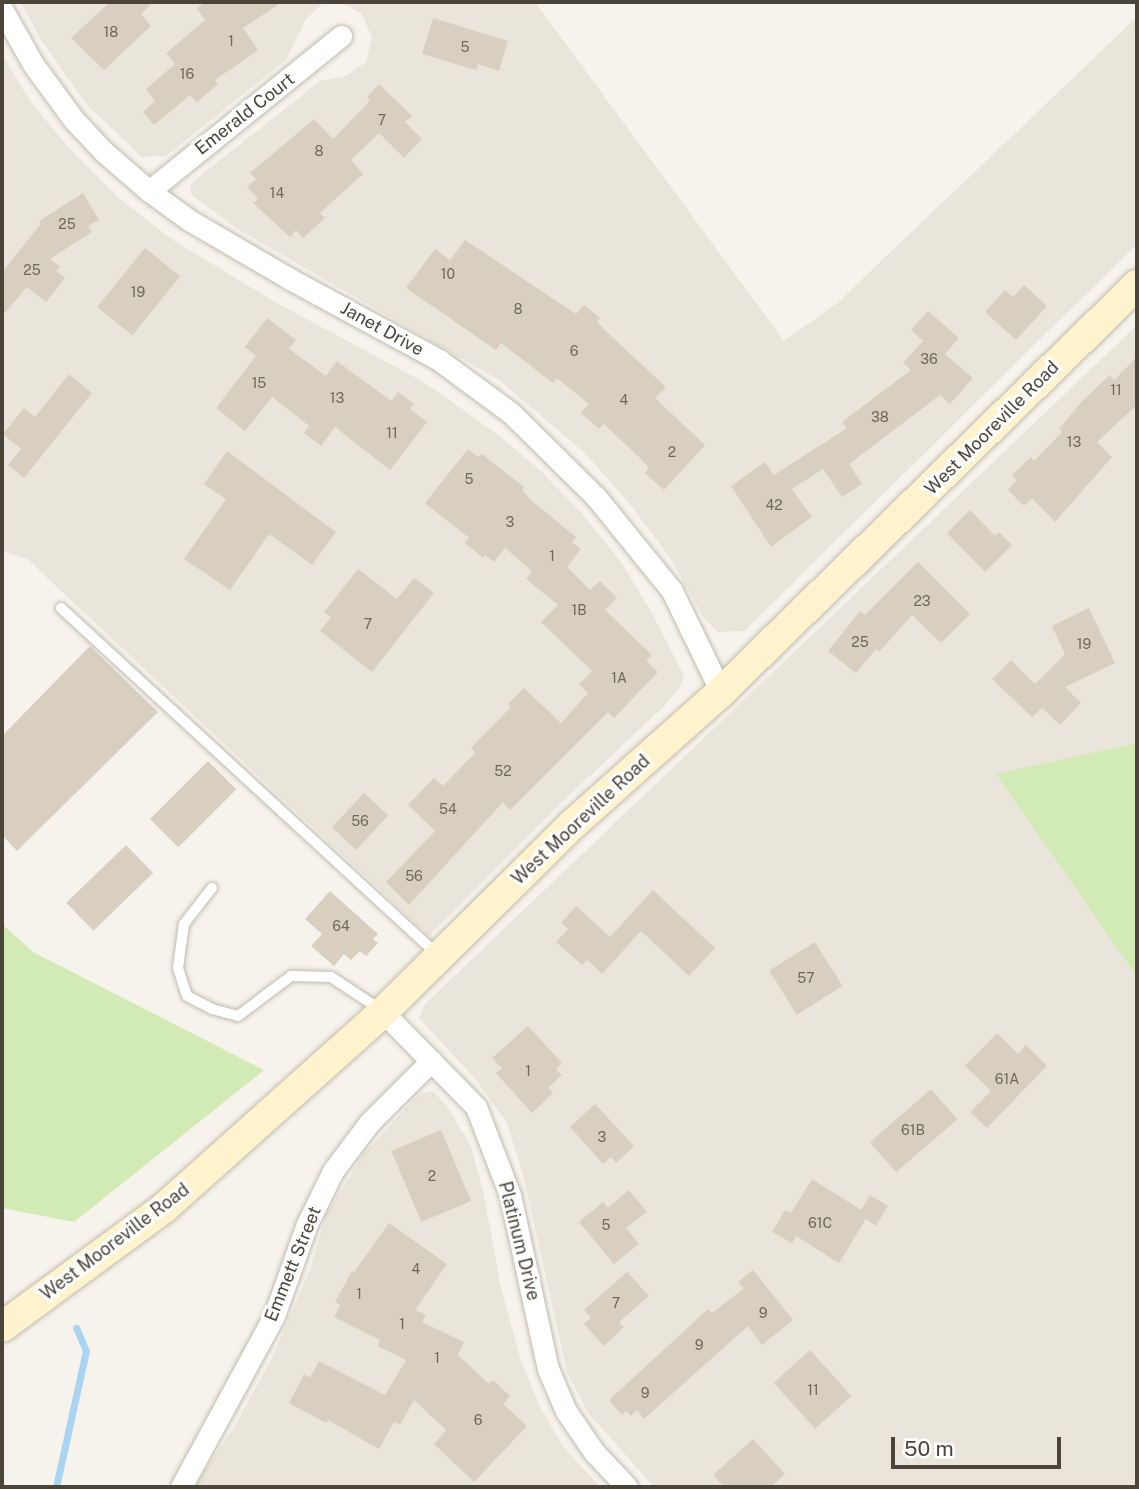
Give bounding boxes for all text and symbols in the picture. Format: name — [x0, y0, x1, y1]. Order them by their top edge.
house number: 18 — [104, 24, 118, 40]
house number: 1 — [228, 33, 234, 49]
house number: 5 — [461, 39, 469, 55]
house number: 16 — [180, 66, 194, 82]
street label: Emerald Court — [191, 68, 299, 160]
house number: 7 — [378, 112, 386, 128]
house number: 8 — [314, 143, 324, 159]
house number: 14 — [270, 185, 284, 201]
house number: 25 — [58, 216, 76, 232]
house number: 25 — [23, 262, 41, 278]
house number: 10 — [441, 266, 455, 282]
house number: 19 — [131, 284, 145, 300]
street label: Janet Drive — [337, 297, 427, 361]
house number: 8 — [513, 301, 523, 317]
house number: 6 — [570, 343, 578, 359]
house number: 36 — [920, 351, 938, 367]
street label: West Mooreville Road — [920, 356, 1064, 500]
house number: 15 — [252, 375, 266, 391]
house number: 11 — [1110, 382, 1122, 398]
house number: 13 — [330, 390, 344, 406]
house number: 4 — [620, 392, 628, 408]
house number: 38 — [871, 409, 889, 425]
house number: 11 — [386, 425, 398, 441]
house number: 13 — [1067, 434, 1081, 450]
house number: 2 — [668, 444, 676, 460]
house number: 5 — [465, 471, 473, 487]
house number: 42 — [765, 497, 783, 513]
house number: 3 — [506, 514, 514, 530]
house number: 1 — [549, 548, 555, 564]
house number: 23 — [913, 593, 931, 609]
house number: 1B — [571, 602, 587, 618]
house number: 7 — [364, 616, 372, 632]
house number: 25 — [851, 634, 869, 650]
house number: 19 — [1077, 636, 1091, 652]
house number: 1A — [611, 670, 627, 686]
street label: West Mooreville Road — [507, 750, 655, 890]
house number: 52 — [494, 763, 512, 779]
house number: 54 — [439, 801, 457, 817]
house number: 56 — [351, 813, 369, 829]
house number: 56 — [405, 868, 423, 884]
house number: 64 — [332, 918, 350, 934]
house number: 57 — [797, 970, 815, 986]
house number: 1 — [525, 1063, 531, 1079]
house number: 61A — [995, 1071, 1019, 1087]
house number: 61B — [901, 1122, 925, 1138]
house number: 3 — [598, 1129, 606, 1145]
house number: 2 — [428, 1168, 436, 1184]
street label: West Mooreville Road — [36, 1179, 194, 1305]
street label: Platinum Drive — [494, 1179, 544, 1303]
street label: Emmett Street — [260, 1203, 326, 1325]
house number: 61C — [808, 1215, 832, 1231]
house number: 5 — [602, 1217, 610, 1233]
house number: 4 — [412, 1261, 420, 1277]
house number: 1 — [356, 1286, 362, 1302]
house number: 7 — [612, 1295, 620, 1311]
house number: 9 — [759, 1305, 767, 1321]
house number: 1 — [399, 1316, 405, 1332]
house number: 9 — [695, 1337, 703, 1353]
house number: 1 — [434, 1350, 440, 1366]
house number: 11 — [807, 1382, 819, 1398]
house number: 9 — [641, 1385, 649, 1401]
house number: 6 — [474, 1412, 482, 1428]
scale bar — [894, 1422, 1064, 1466]
text: 50 m — [904, 1436, 954, 1461]

